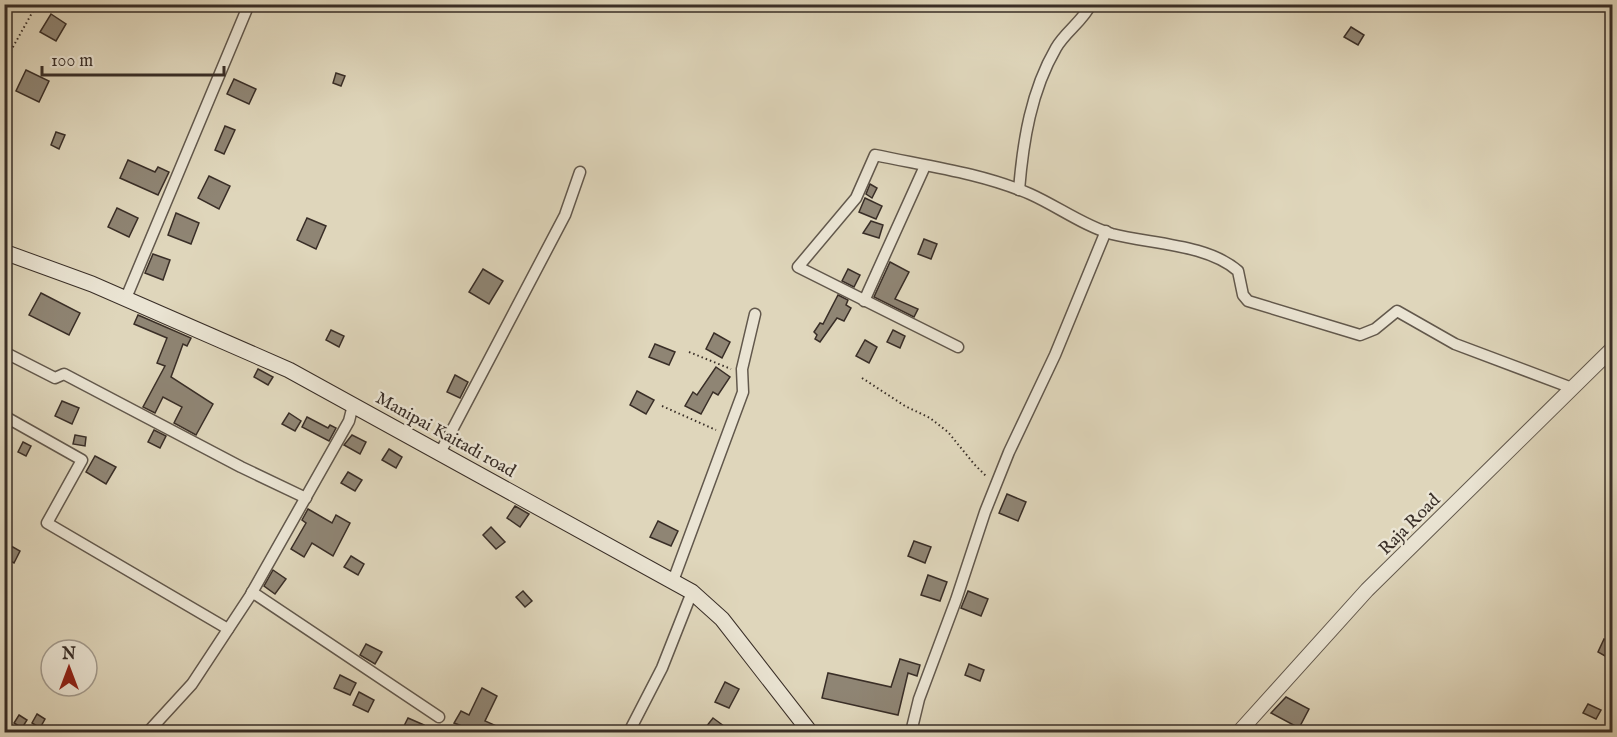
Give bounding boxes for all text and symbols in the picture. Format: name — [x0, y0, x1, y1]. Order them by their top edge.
scale bar — [42, 39, 224, 77]
text: 100 m — [51, 50, 93, 73]
street label: Manipai Kaitadi road — [371, 387, 520, 484]
street label: Raja Road — [1374, 489, 1446, 561]
north arrow — [39, 638, 99, 698]
text: N — [61, 645, 76, 665]

